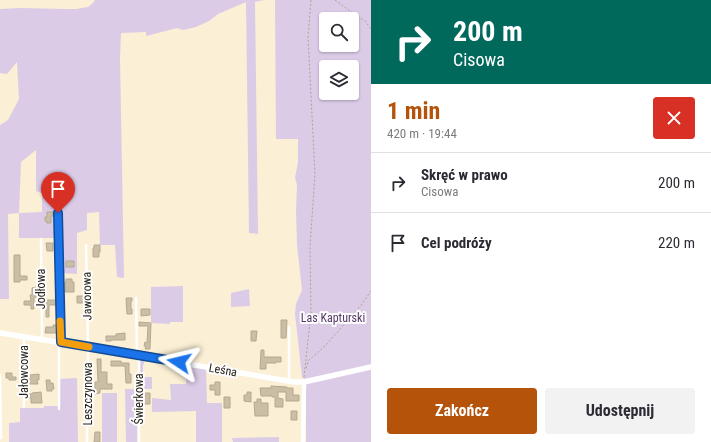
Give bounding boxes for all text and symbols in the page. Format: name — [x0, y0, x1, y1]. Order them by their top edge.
map controls — [319, 12, 359, 100]
button: search — [319, 12, 359, 52]
text: 200 m — [453, 15, 523, 48]
icon: right — [387, 16, 439, 68]
text: Cisowa — [453, 49, 505, 70]
button: layers — [319, 60, 359, 100]
text: 1 min — [387, 97, 440, 125]
button: close — [653, 97, 695, 139]
text: 420 m · 19:44 — [387, 126, 457, 141]
text: Skręć w prawo — [421, 166, 508, 184]
pin — [41, 172, 75, 213]
icon: right — [387, 172, 409, 194]
text: 200 m — [658, 174, 695, 192]
icon: arrive — [47, 178, 69, 200]
text: Cisowa — [421, 184, 458, 199]
icon: arrive — [387, 232, 409, 254]
text: Cel podróży — [421, 234, 492, 252]
text: 220 m — [658, 234, 695, 252]
street label: Jodłowa — [34, 269, 48, 309]
street label: Jaworowa — [80, 271, 94, 320]
park label: Las Kapturski — [301, 311, 365, 325]
position arrow — [158, 341, 200, 383]
street label: Jałowcowa — [17, 345, 31, 399]
street label: Leśna — [208, 361, 238, 379]
street label: Leszczynowa — [81, 362, 95, 426]
street label: Świerkowa — [131, 373, 146, 425]
button: Zakończ — [387, 388, 537, 434]
button: Udostępnij — [545, 388, 695, 434]

